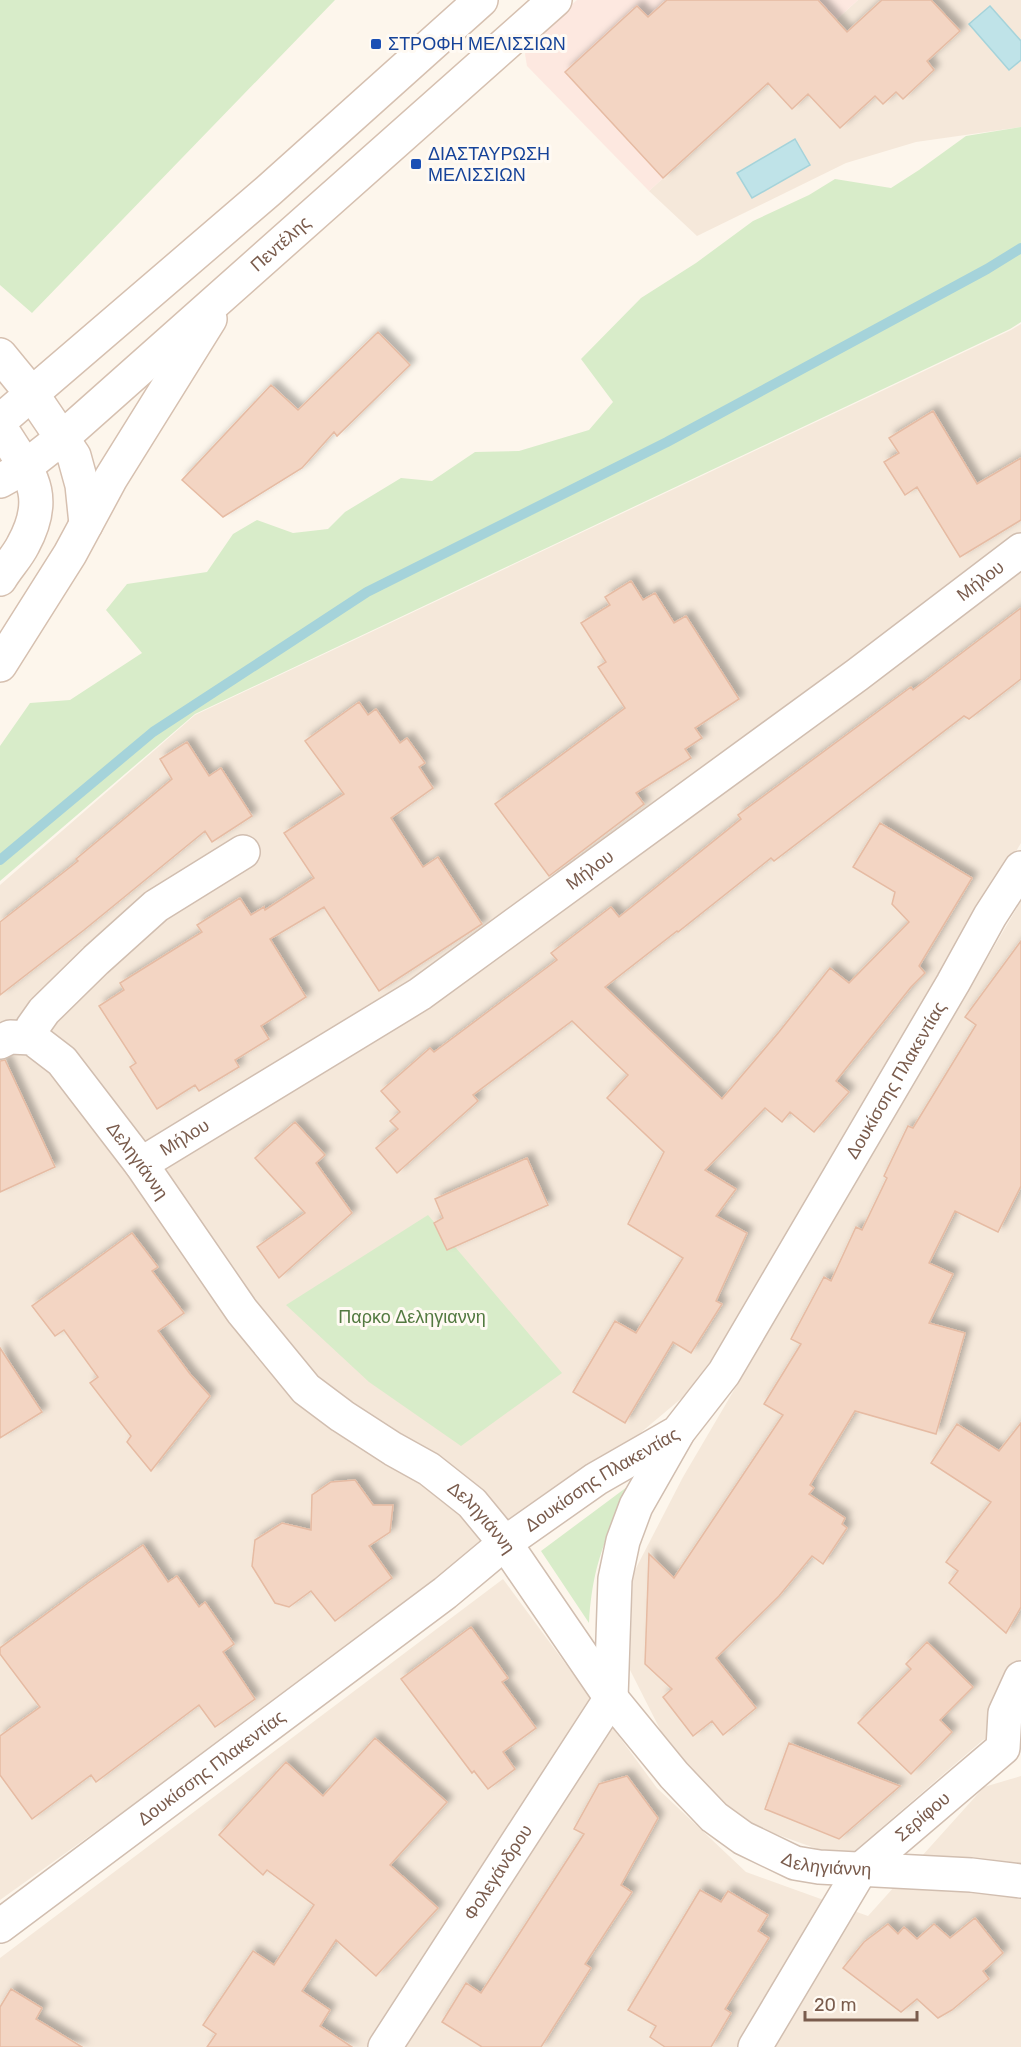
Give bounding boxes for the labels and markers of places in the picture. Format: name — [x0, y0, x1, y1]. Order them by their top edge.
place label: ΣΤΡΟΦΗ ΜΕΛΙΣΣΙΩΝ — [388, 33, 566, 55]
marker: ΣΤΡΟΦΗ ΜΕΛΙΣΣΙΩΝ — [369, 37, 383, 51]
place label: ΔΙΑΣΤΑΥΡΩΣΗ ΜΕΛΙΣΣΙΩΝ — [428, 143, 550, 186]
marker: ΔΙΑΣΤΑΥΡΩΣΗ ΜΕΛΙΣΣΙΩΝ — [409, 157, 423, 171]

